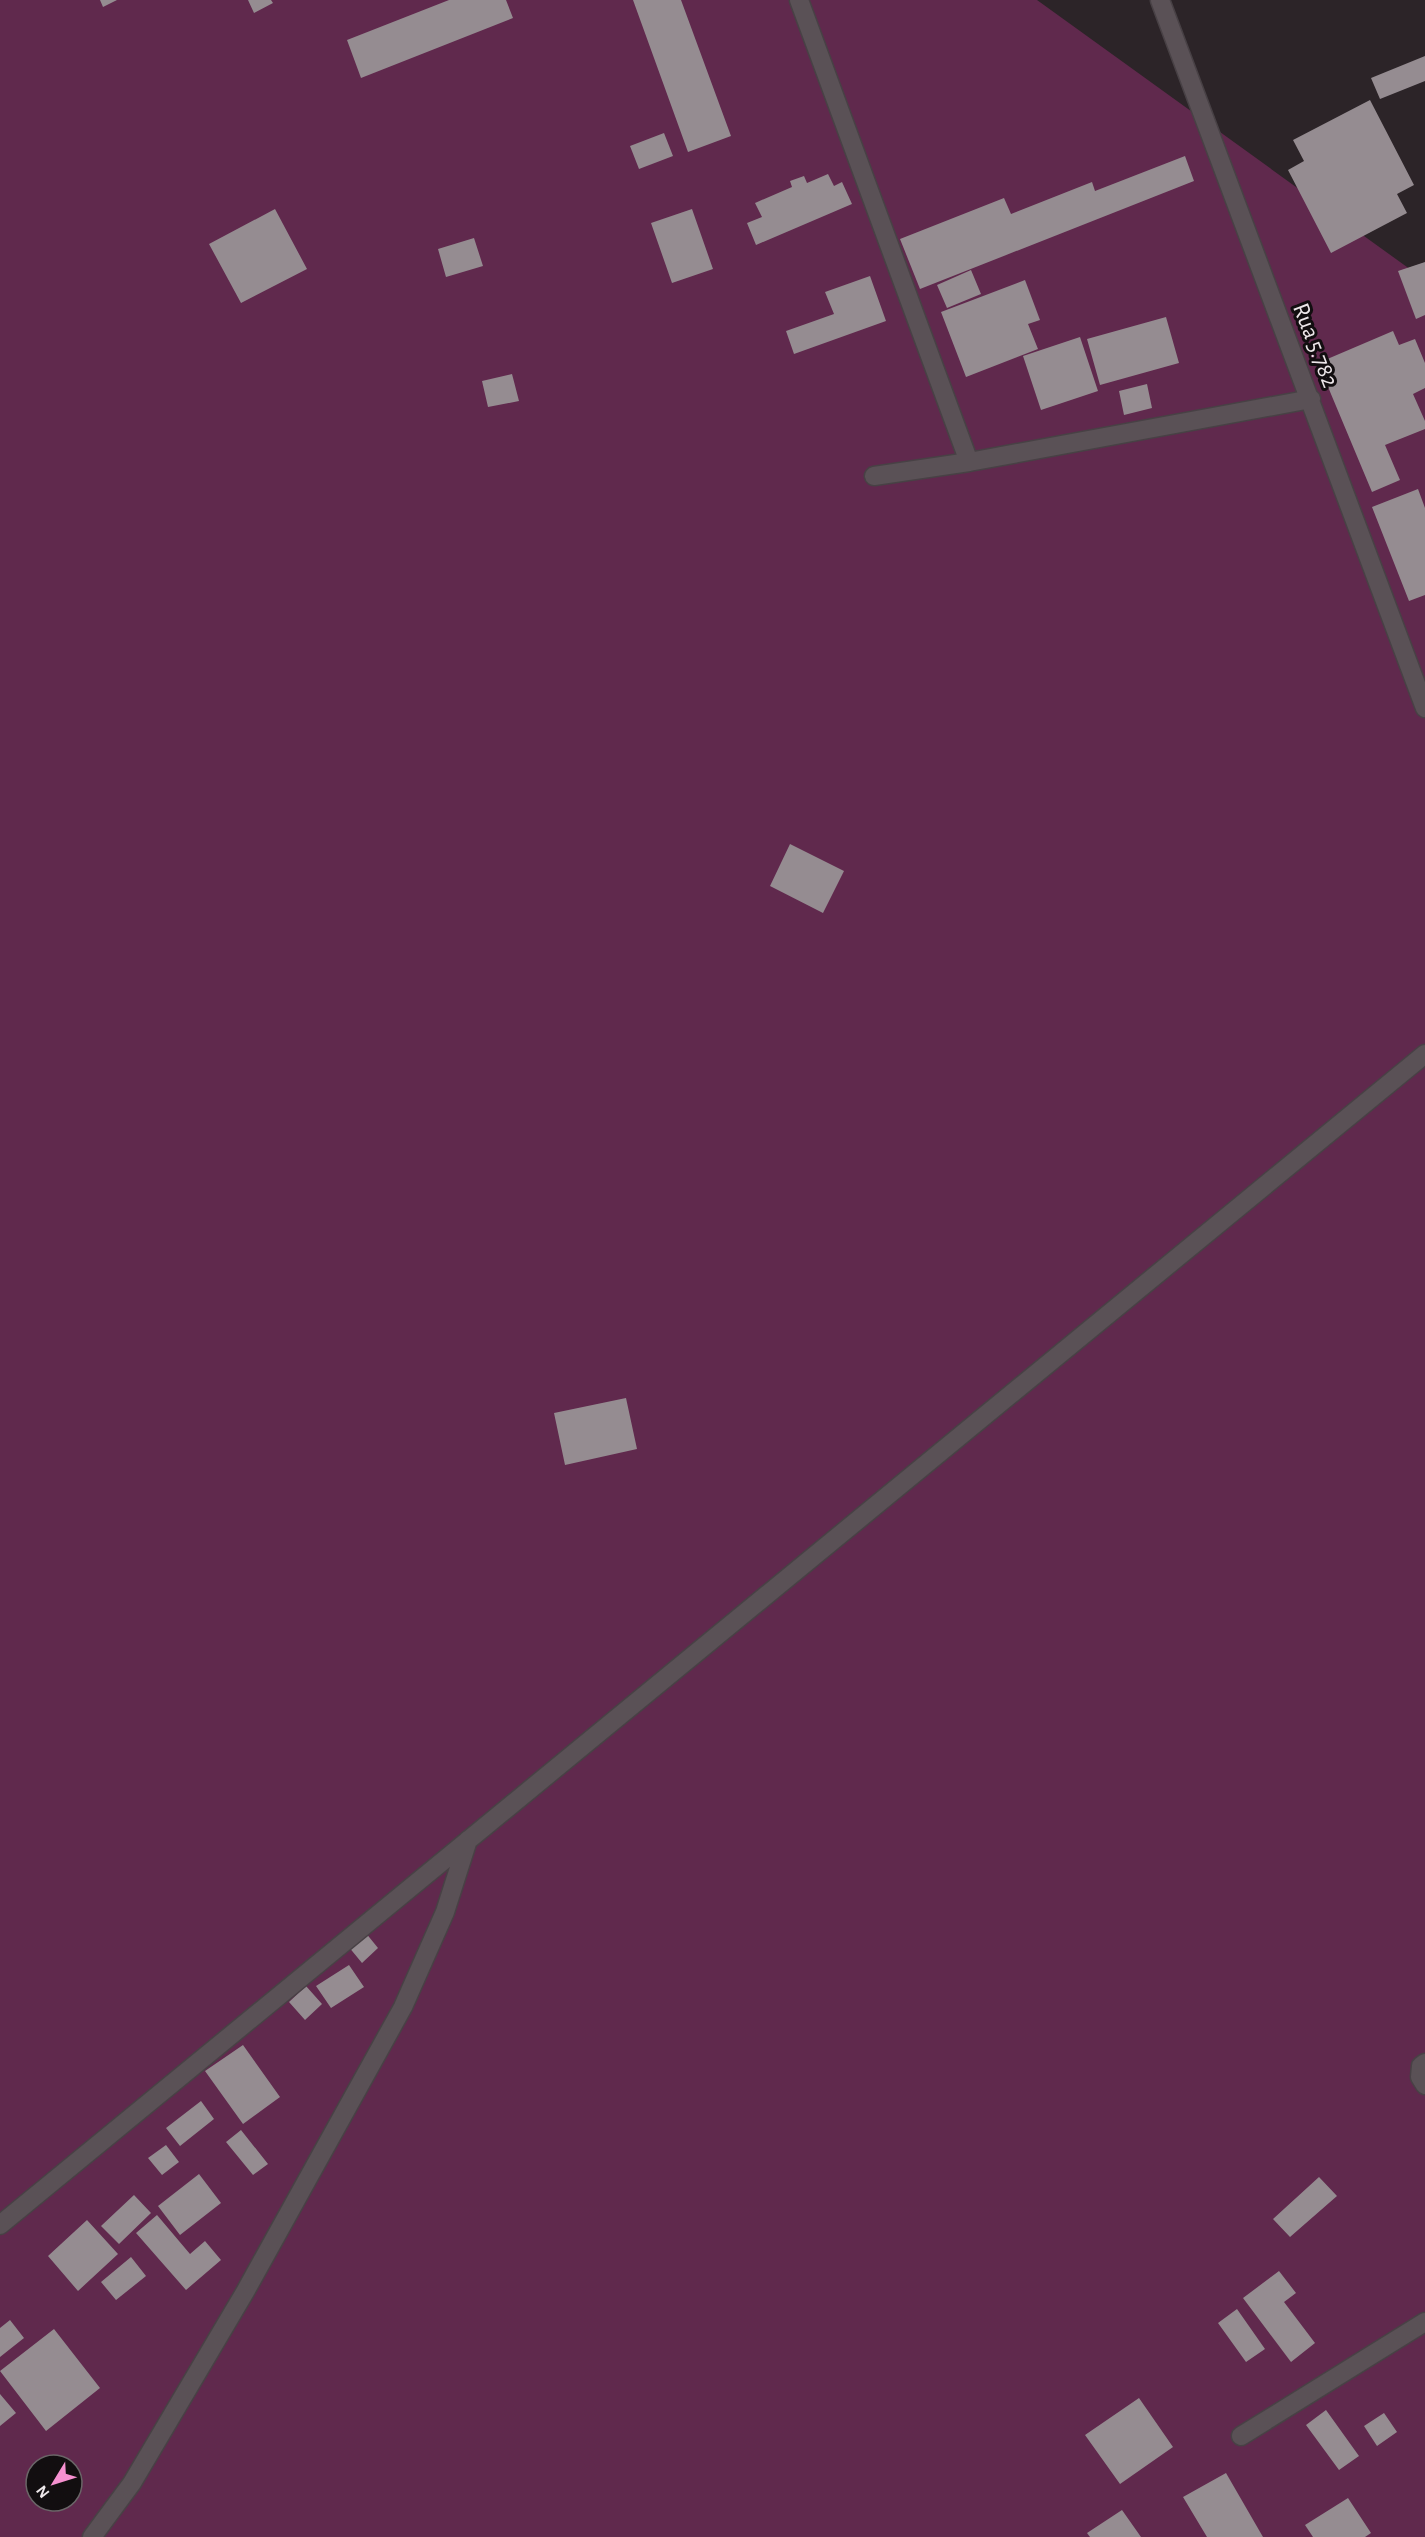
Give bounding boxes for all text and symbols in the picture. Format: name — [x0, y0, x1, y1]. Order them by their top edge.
street label: Rua 5.782 — [1288, 300, 1342, 391]
north arrow — [24, 2453, 84, 2513]
text: N — [33, 2482, 53, 2501]

